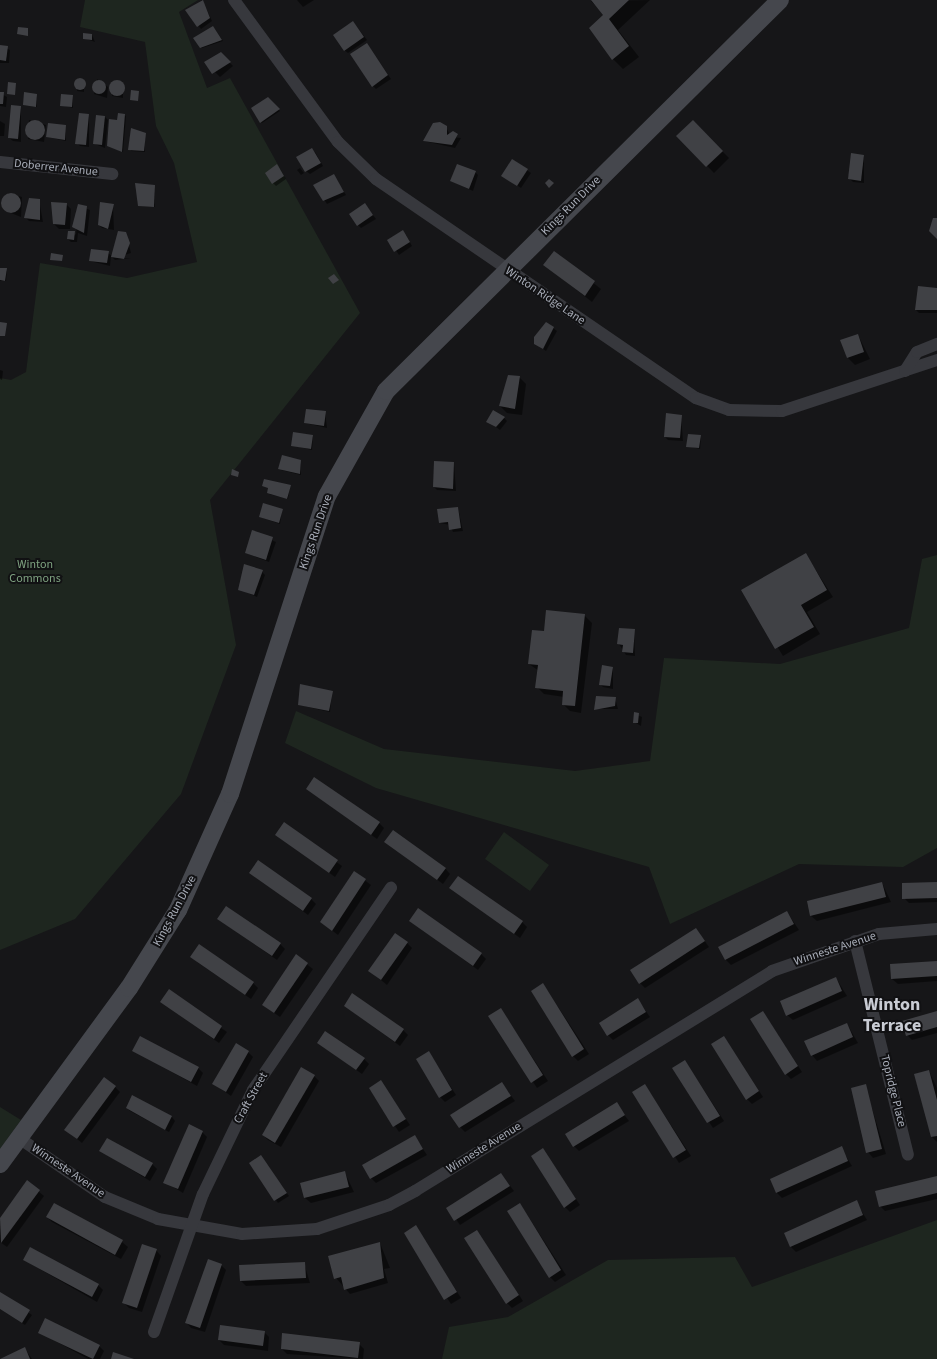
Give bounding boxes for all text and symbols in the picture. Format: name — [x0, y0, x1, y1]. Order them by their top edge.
street label: Doberrer Avenue — [13, 156, 99, 180]
street label: Kings Run Drive — [538, 173, 604, 239]
street label: Winton Ridge Lane — [502, 264, 588, 328]
street label: Kings Run Drive — [296, 493, 336, 571]
park label: Winton Commons — [9, 558, 61, 586]
street label: Kings Run Drive — [150, 873, 200, 949]
street label: Winneste Avenue — [792, 929, 878, 969]
district label: Winton Terrace — [863, 995, 921, 1038]
street label: Topridge Place — [877, 1053, 909, 1129]
street label: Craft Street — [231, 1070, 271, 1126]
street label: Winneste Avenue — [444, 1119, 524, 1177]
street label: Winneste Avenue — [29, 1141, 107, 1201]

